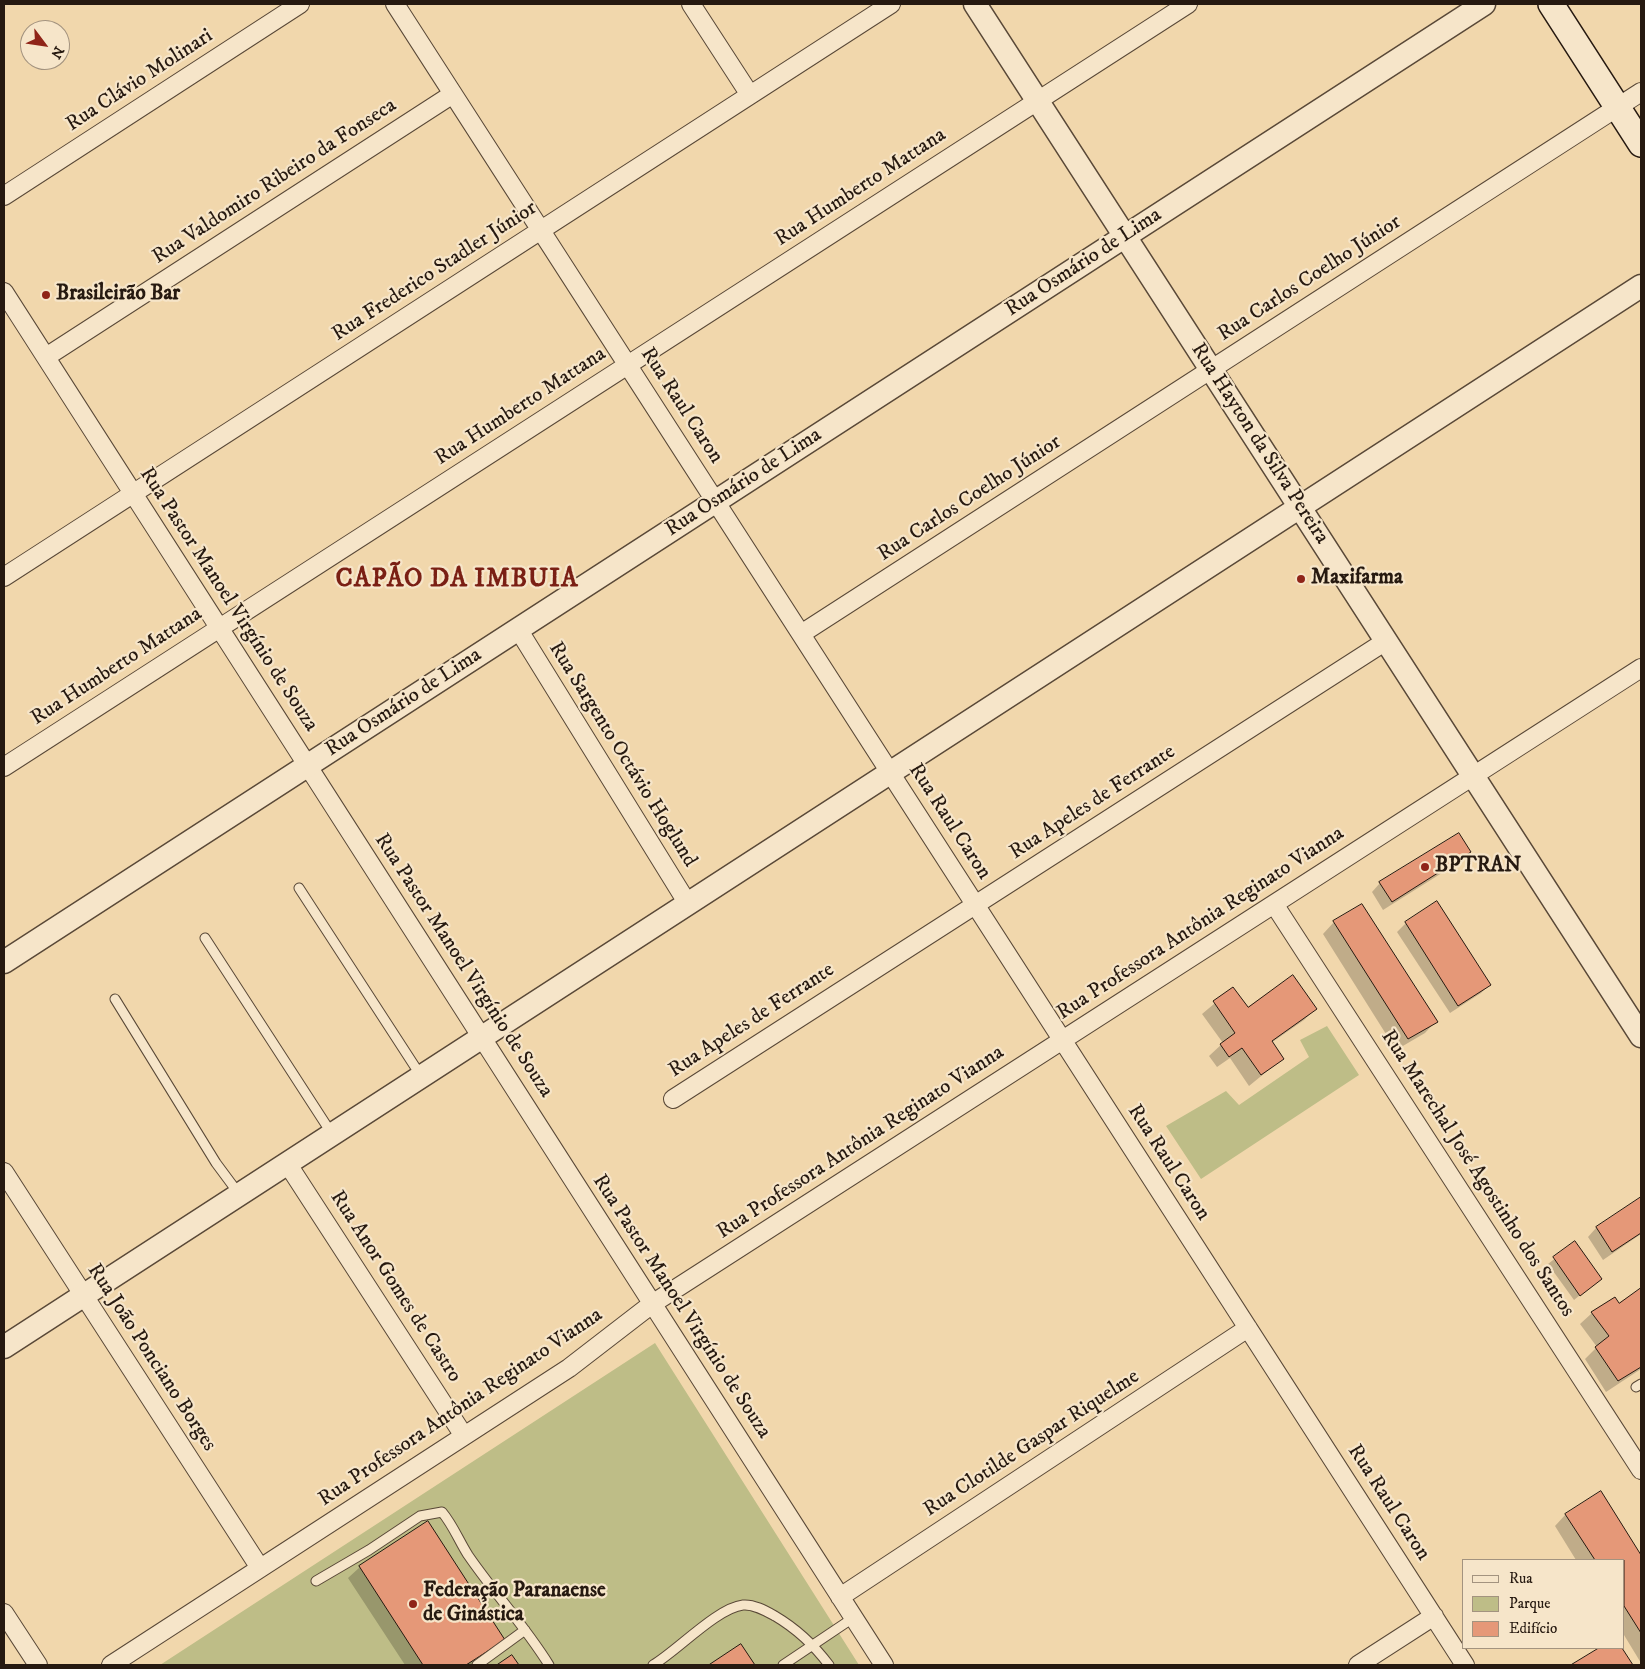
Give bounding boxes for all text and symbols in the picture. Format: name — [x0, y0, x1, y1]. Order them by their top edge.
north arrow — [20, 20, 70, 70]
street label: Rua Clávio Molinari — [62, 24, 218, 138]
text: N — [46, 43, 68, 62]
street label: Rua Valdomiro Ribeiro da Fonseca — [148, 94, 402, 270]
street label: Rua Humberto Mattana — [771, 123, 951, 253]
street label: Rua Frederico Stadler Júnior — [328, 196, 542, 348]
street label: Rua Osmário de Lima — [1001, 203, 1167, 323]
street label: Rua Carlos Coelho Júnior — [1214, 210, 1406, 348]
place label: Brasileirão Bar — [56, 282, 180, 308]
marker: Brasileirão Bar — [40, 289, 52, 301]
street label: Rua Hayton da Silva Pereira — [1185, 339, 1333, 549]
street label: Rua Humberto Mattana — [431, 342, 611, 472]
street label: Rua Raul Caron — [634, 343, 728, 469]
street label: Rua Osmário de Lima — [661, 423, 827, 543]
street label: Rua Carlos Coelho Júnior — [874, 430, 1066, 568]
street label: Rua Pastor Manoel Virgínio de Souza — [133, 463, 323, 737]
district label: CAPÃO DA IMBUIA — [334, 565, 580, 597]
place label: Maxifarma — [1311, 566, 1403, 592]
marker: Maxifarma — [1295, 573, 1307, 585]
street label: Rua Humberto Mattana — [27, 602, 207, 732]
street label: Rua Sargento Octávio Hoglund — [542, 638, 702, 872]
street label: Rua Osmário de Lima — [321, 643, 487, 763]
street label: Rua Apeles de Ferrante — [1006, 740, 1180, 866]
street label: Rua Raul Caron — [902, 759, 996, 885]
street label: Rua Professora Antônia Reginato Vianna — [1053, 822, 1349, 1026]
street label: Rua Pastor Manoel Virgínio de Souza — [368, 829, 558, 1103]
place label: BPTRAN — [1435, 854, 1521, 880]
marker: BPTRAN — [1419, 861, 1431, 873]
street label: Rua Apeles de Ferrante — [665, 958, 839, 1084]
street label: Rua Marechal José Agostinho dos Santos — [1375, 1026, 1579, 1322]
street label: Rua Professora Antônia Reginato Vianna — [713, 1041, 1009, 1245]
street label: Rua Raul Caron — [1121, 1100, 1215, 1226]
street label: Rua Pastor Manoel Virgínio de Souza — [586, 1170, 776, 1444]
street label: Rua Anor Gomes de Castro — [324, 1186, 466, 1388]
street label: Rua João Ponciano Borges — [81, 1260, 221, 1456]
street label: Rua Professora Antônia Reginato Vianna — [314, 1303, 608, 1513]
street label: Rua Clotilde Gaspar Riquelme — [920, 1365, 1144, 1523]
street label: Rua Raul Caron — [1341, 1440, 1435, 1566]
legend — [1462, 1559, 1625, 1649]
text: Rua — [1509, 1569, 1533, 1588]
place label: Federação Paranaense de Ginástica — [423, 1579, 606, 1629]
text: Parque — [1509, 1594, 1550, 1613]
marker: Federação Paranaense de Ginástica — [407, 1598, 419, 1610]
text: Edifício — [1509, 1619, 1557, 1638]

